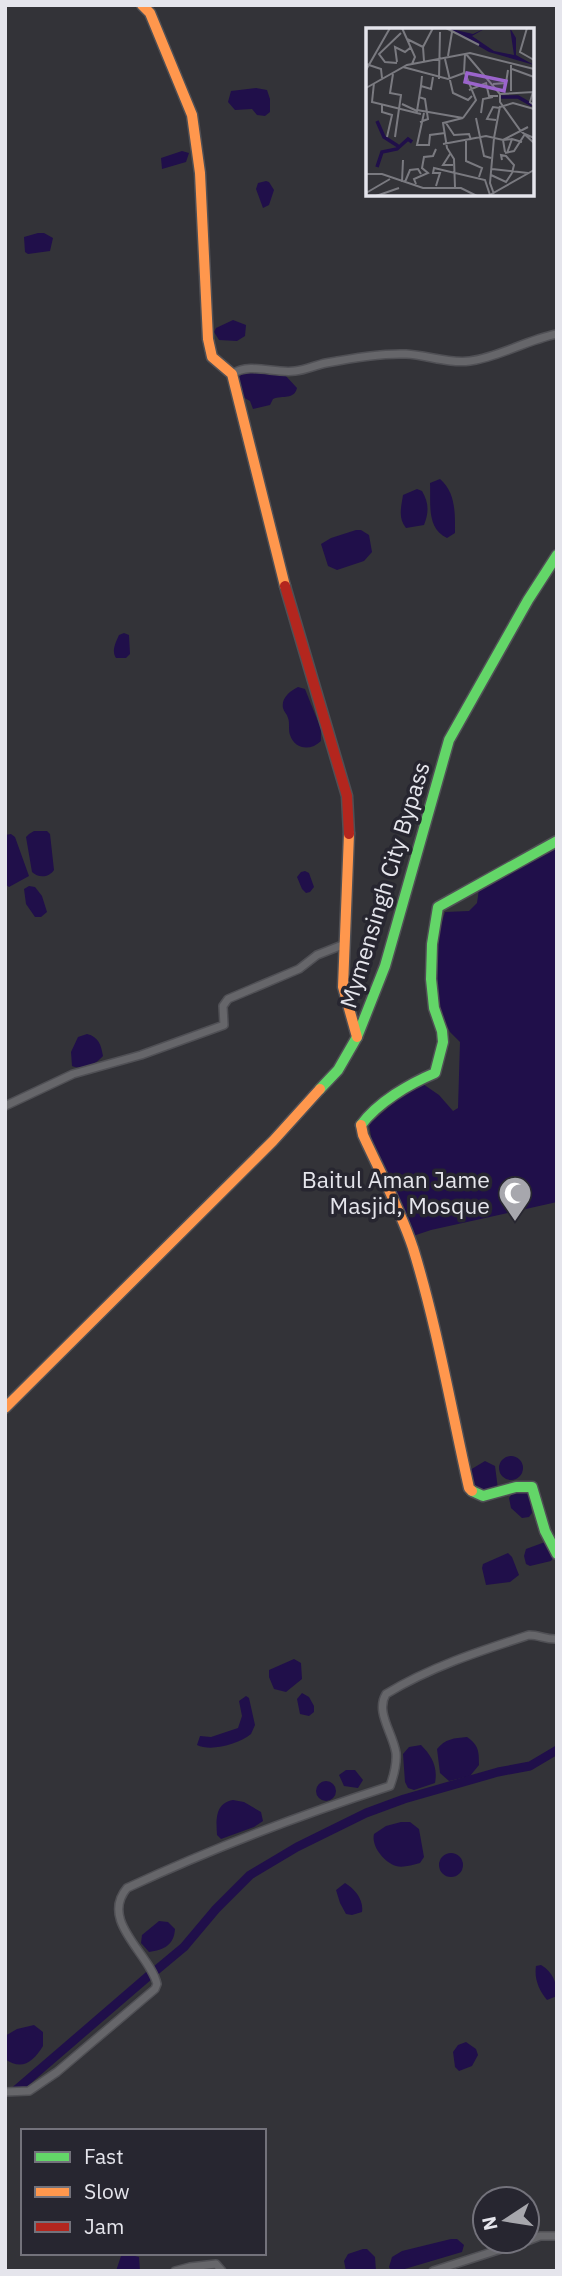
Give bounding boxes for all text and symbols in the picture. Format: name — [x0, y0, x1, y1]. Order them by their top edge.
inset map — [366, 28, 534, 196]
street label: Mymensingh City Bypass — [332, 758, 436, 1011]
place label: Baitul Aman Jame Masjid, Mosque — [302, 1164, 490, 1220]
mosque icon: Baitul Aman Jame Masjid, Mosque — [496, 1174, 534, 1223]
legend — [21, 2129, 266, 2255]
text: Fast — [84, 2142, 124, 2170]
text: Slow — [84, 2177, 130, 2205]
north arrow — [471, 2185, 541, 2255]
text: Jam — [84, 2212, 124, 2240]
text: N — [476, 2214, 503, 2233]

